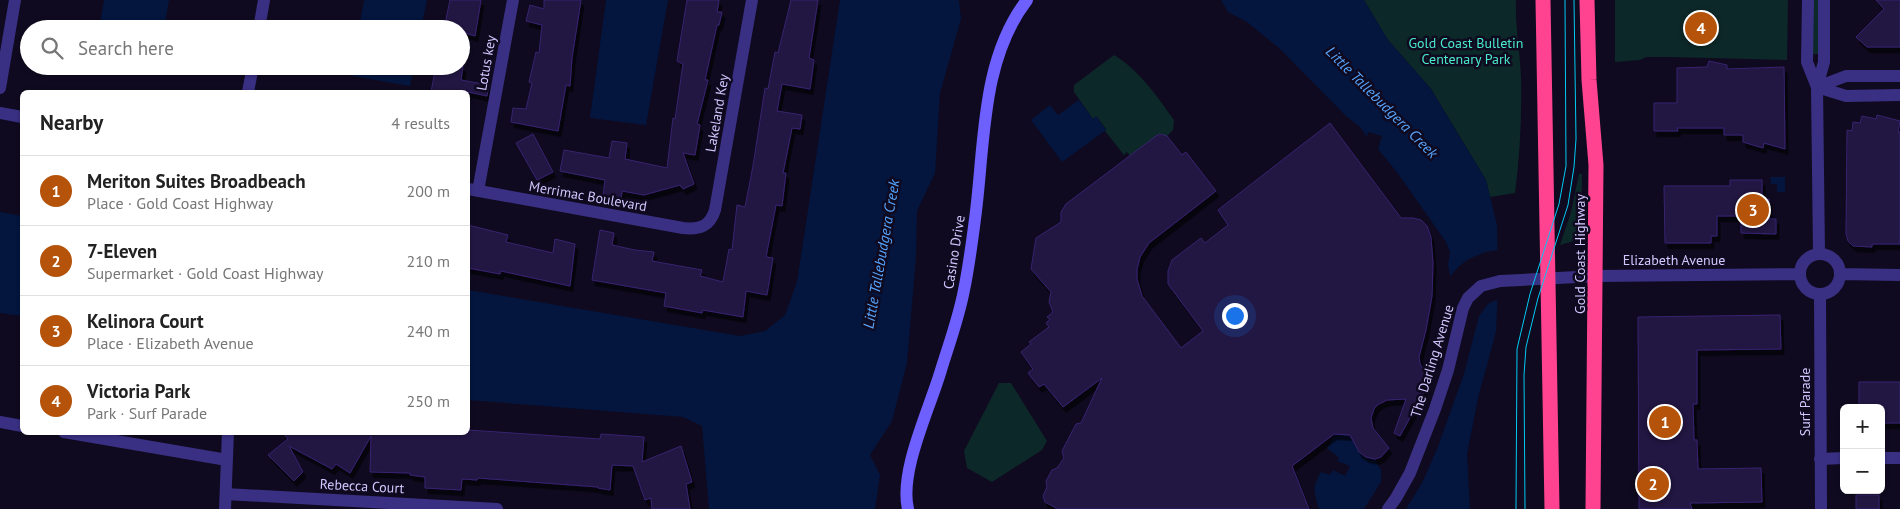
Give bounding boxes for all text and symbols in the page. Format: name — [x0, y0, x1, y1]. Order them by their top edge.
pin: 4 — [1685, 9, 1717, 47]
search box — [20, 20, 470, 75]
icon: search — [38, 34, 66, 62]
street label: Lotus key — [472, 34, 500, 92]
park label: Gold Coast Bulletin Centenary Park — [1409, 34, 1523, 68]
text: Search here — [78, 36, 174, 60]
water label: Little Tallebudgera Creek — [1322, 42, 1443, 163]
street label: Lakeland Key — [701, 72, 733, 153]
text: Nearby — [40, 109, 103, 136]
text: 4 results — [391, 113, 450, 133]
text: Meriton Suites Broadbeach — [87, 169, 306, 193]
street label: Merrimac Boulevard — [528, 177, 648, 215]
water label: Little Tallebudgera Creek — [859, 177, 904, 330]
text: 1 — [51, 181, 61, 201]
text: 200 m — [407, 181, 450, 201]
pin: 3 — [1737, 191, 1769, 229]
text: Place · Gold Coast Highway — [87, 193, 273, 213]
street label: Gold Coast Highway — [1571, 194, 1589, 314]
street label: Casino Drive — [939, 214, 969, 290]
text: 7-Eleven — [87, 239, 157, 263]
text: 2 — [51, 251, 61, 271]
text: 210 m — [407, 251, 450, 271]
street label: Elizabeth Avenue — [1623, 251, 1725, 269]
text: Supermarket · Gold Coast Highway — [87, 263, 324, 283]
street label: The Darling Avenue — [1406, 302, 1458, 420]
your location — [1222, 303, 1248, 329]
text: Kelinora Court — [87, 309, 204, 333]
text: 3 — [51, 321, 61, 341]
text: 240 m — [407, 321, 450, 341]
text: Place · Elizabeth Avenue — [87, 333, 254, 353]
street label: Surf Parade — [1796, 368, 1814, 436]
text: Victoria Park — [87, 379, 190, 403]
text: 4 — [51, 391, 61, 411]
text: 250 m — [407, 391, 450, 411]
text: Park · Surf Parade — [87, 403, 207, 423]
pin: 1 — [1649, 403, 1681, 441]
map controls — [1840, 404, 1885, 494]
button: + — [1840, 404, 1885, 449]
button: − — [1840, 449, 1885, 494]
pin: 2 — [1637, 465, 1669, 503]
street label: Rebecca Court — [319, 475, 405, 497]

